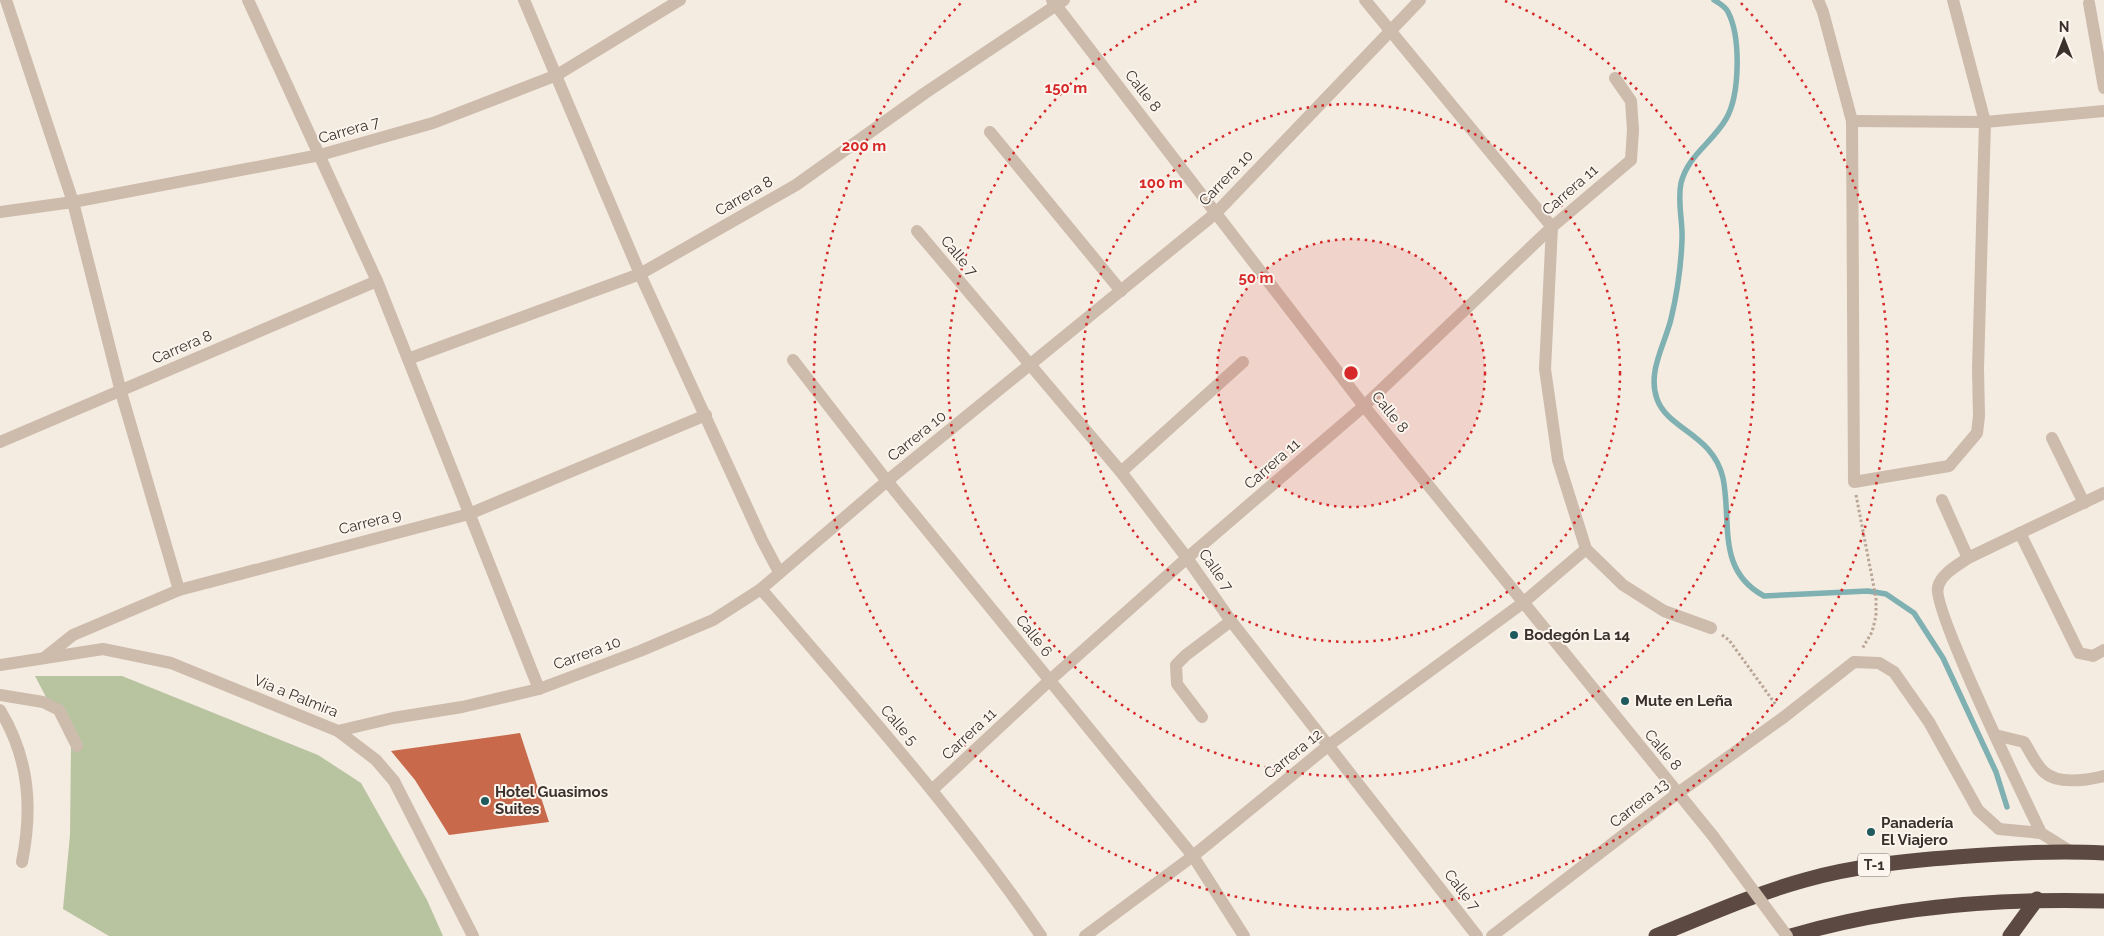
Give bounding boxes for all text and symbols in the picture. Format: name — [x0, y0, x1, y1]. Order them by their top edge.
north arrow — [2039, 15, 2089, 65]
text: N — [2059, 19, 2069, 35]
street label: Calle 8 — [1121, 66, 1165, 116]
text: 150 m — [1045, 79, 1087, 97]
street label: Carrera 7 — [316, 113, 382, 147]
text: 200 m — [842, 137, 886, 155]
street label: Carrera 10 — [1195, 146, 1257, 210]
street label: Carrera 11 — [1539, 161, 1602, 219]
street label: Carrera 8 — [712, 172, 776, 220]
text: 100 m — [1139, 174, 1183, 192]
street label: Calle 7 — [937, 232, 981, 280]
text: 50 m — [1238, 269, 1274, 287]
street label: Carrera 8 — [149, 326, 215, 368]
centre of rings — [1342, 364, 1360, 382]
street label: Calle 8 — [1368, 388, 1412, 436]
street label: Carrera 10 — [884, 407, 950, 465]
street label: Carrera 11 — [1241, 435, 1304, 493]
street label: Carrera 9 — [337, 506, 403, 538]
street label: Calle 7 — [1195, 545, 1237, 595]
street label: Calle 6 — [1012, 612, 1056, 660]
place label: Bodegón La 14 — [1524, 626, 1631, 644]
marker: Bodegón La 14 — [1508, 629, 1520, 641]
street label: Carrera 10 — [551, 633, 623, 673]
street label: Vía a Palmira — [251, 671, 341, 721]
place label: Mute en Leña — [1635, 692, 1733, 710]
marker: Mute en Leña — [1619, 695, 1631, 707]
street label: Calle 5 — [877, 701, 921, 749]
street label: Carrera 11 — [938, 704, 1000, 764]
street label: Carrera 12 — [1261, 725, 1326, 783]
street label: Calle 8 — [1641, 726, 1685, 774]
street label: Carrera 13 — [1606, 775, 1672, 831]
place label: Hotel Guasimos Suites — [495, 783, 608, 818]
marker: Hotel Guasimos Suites — [479, 795, 491, 807]
place label: Panadería El Viajero — [1881, 814, 1954, 849]
marker: Panadería El Viajero — [1865, 826, 1877, 838]
road number: T-1 — [1858, 854, 1890, 876]
street label: Calle 7 — [1440, 866, 1484, 914]

